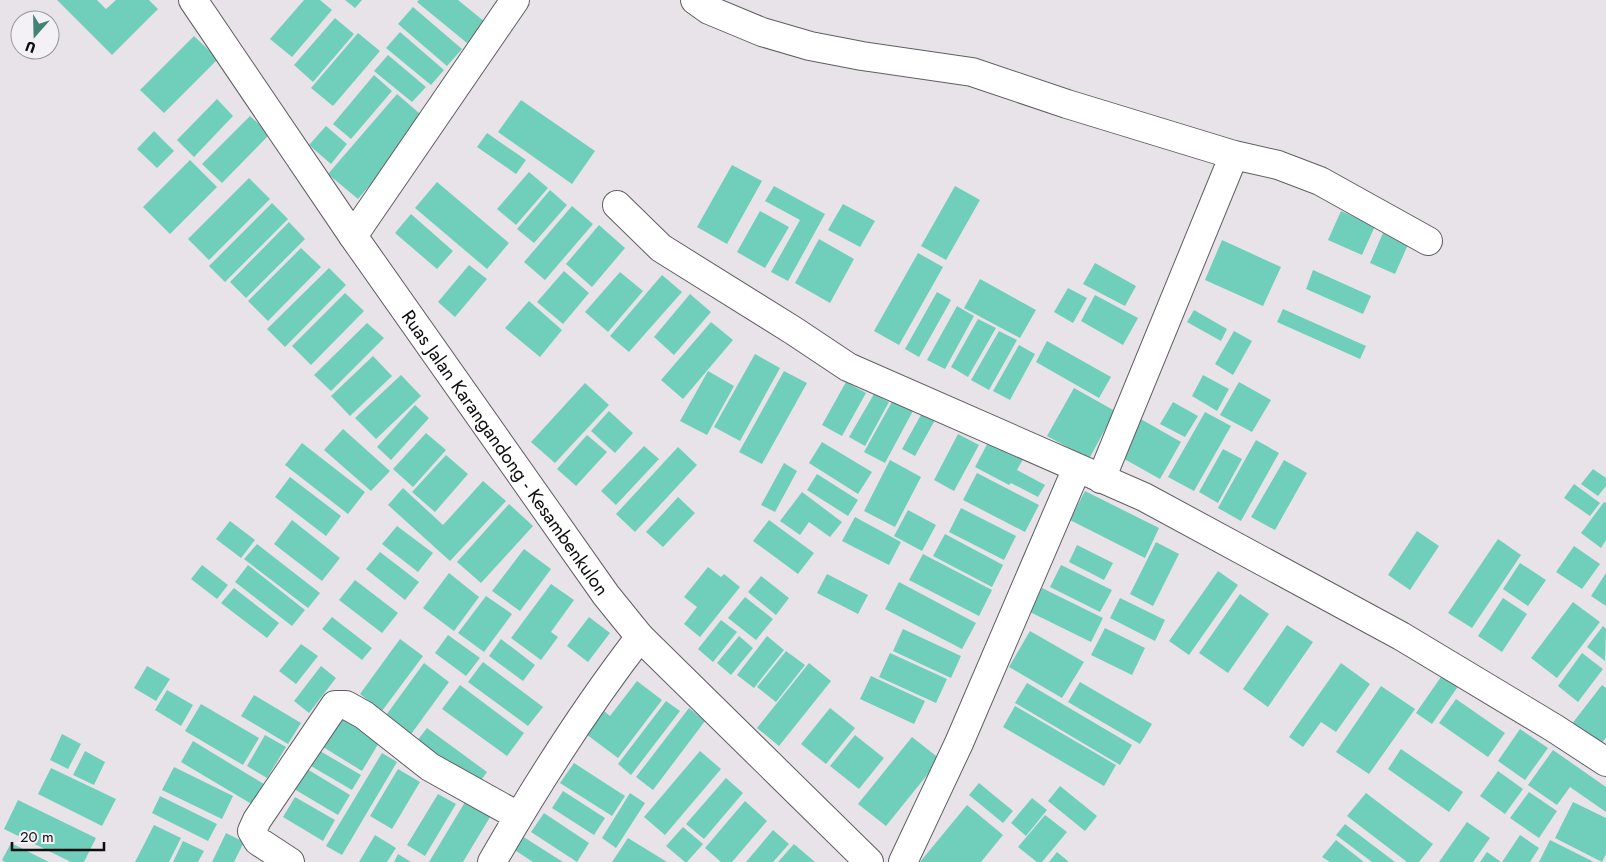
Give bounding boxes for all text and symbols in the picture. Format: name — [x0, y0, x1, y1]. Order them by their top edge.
north arrow — [10, 10, 60, 60]
text: U — [23, 36, 39, 58]
street label: Ruas Jalan Karangandong - Kesambenkulon — [395, 304, 616, 601]
scale bar — [12, 820, 105, 852]
text: 20 m — [20, 826, 54, 848]

